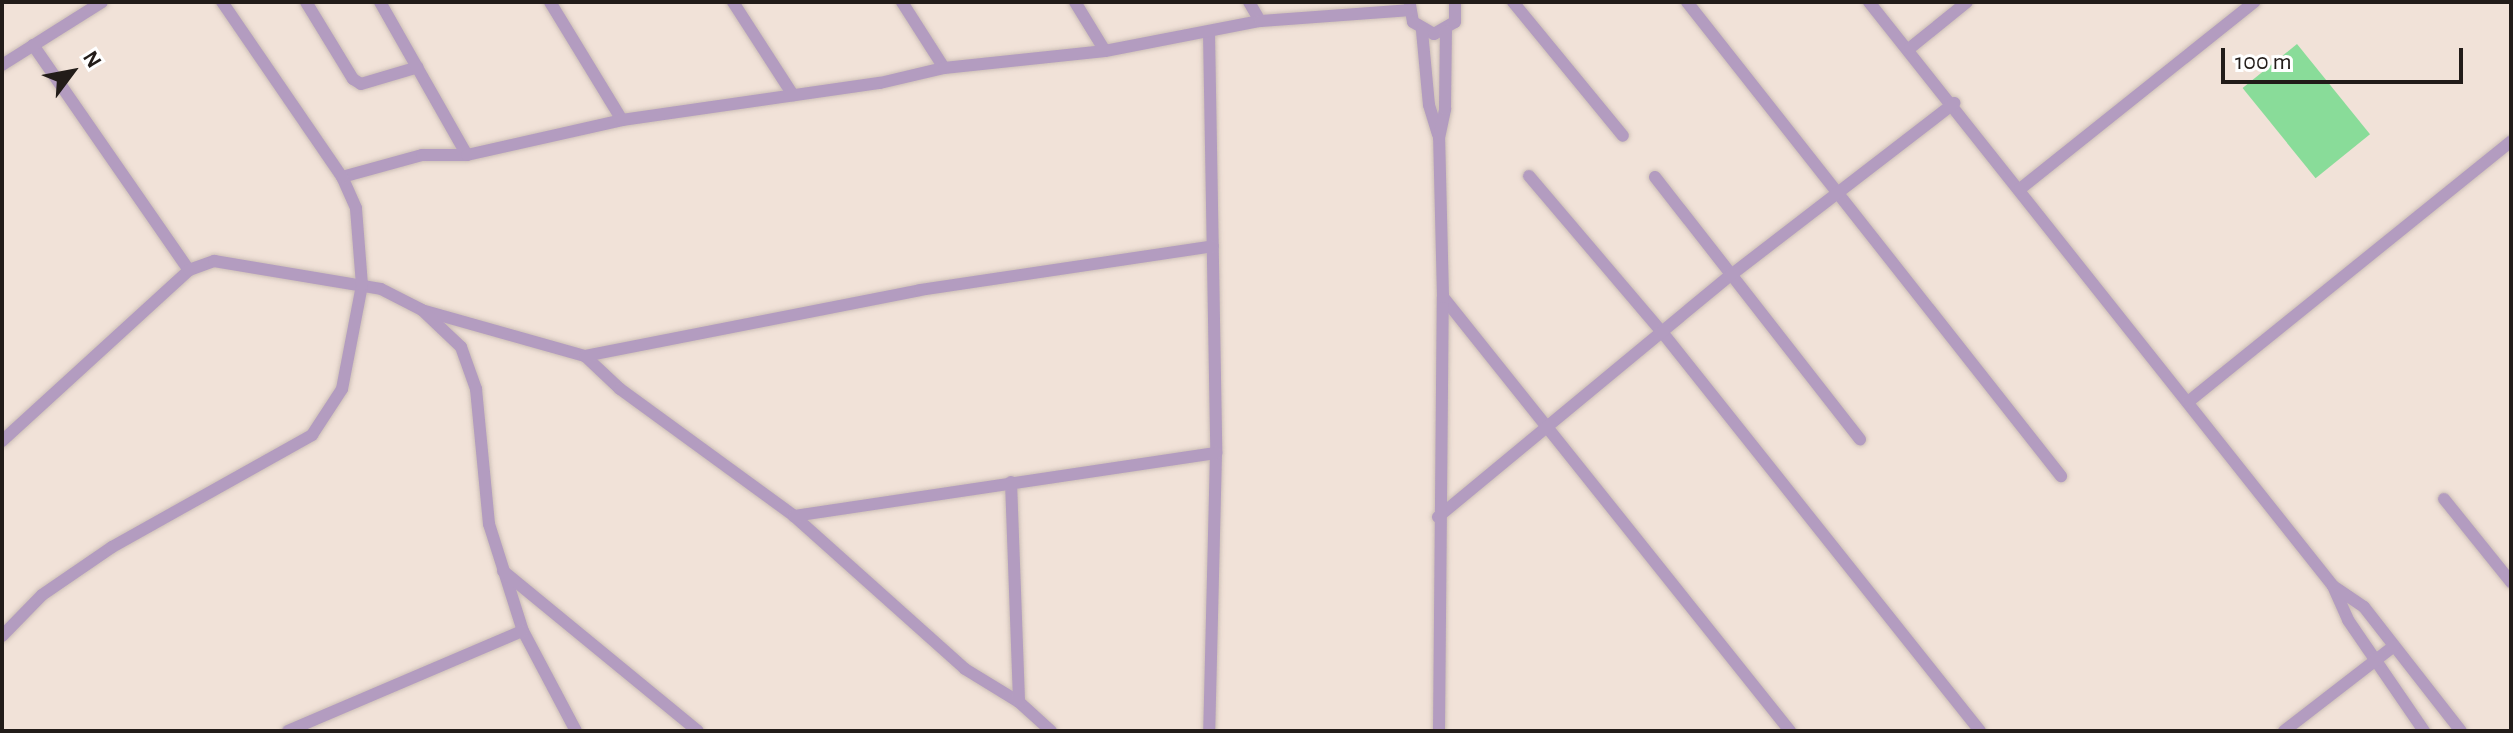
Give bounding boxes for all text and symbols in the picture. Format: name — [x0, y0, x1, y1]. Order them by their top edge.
north arrow — [32, 32, 112, 112]
scale bar — [2225, 32, 2467, 82]
text: N — [79, 47, 106, 72]
text: 100 m — [2235, 50, 2292, 74]

